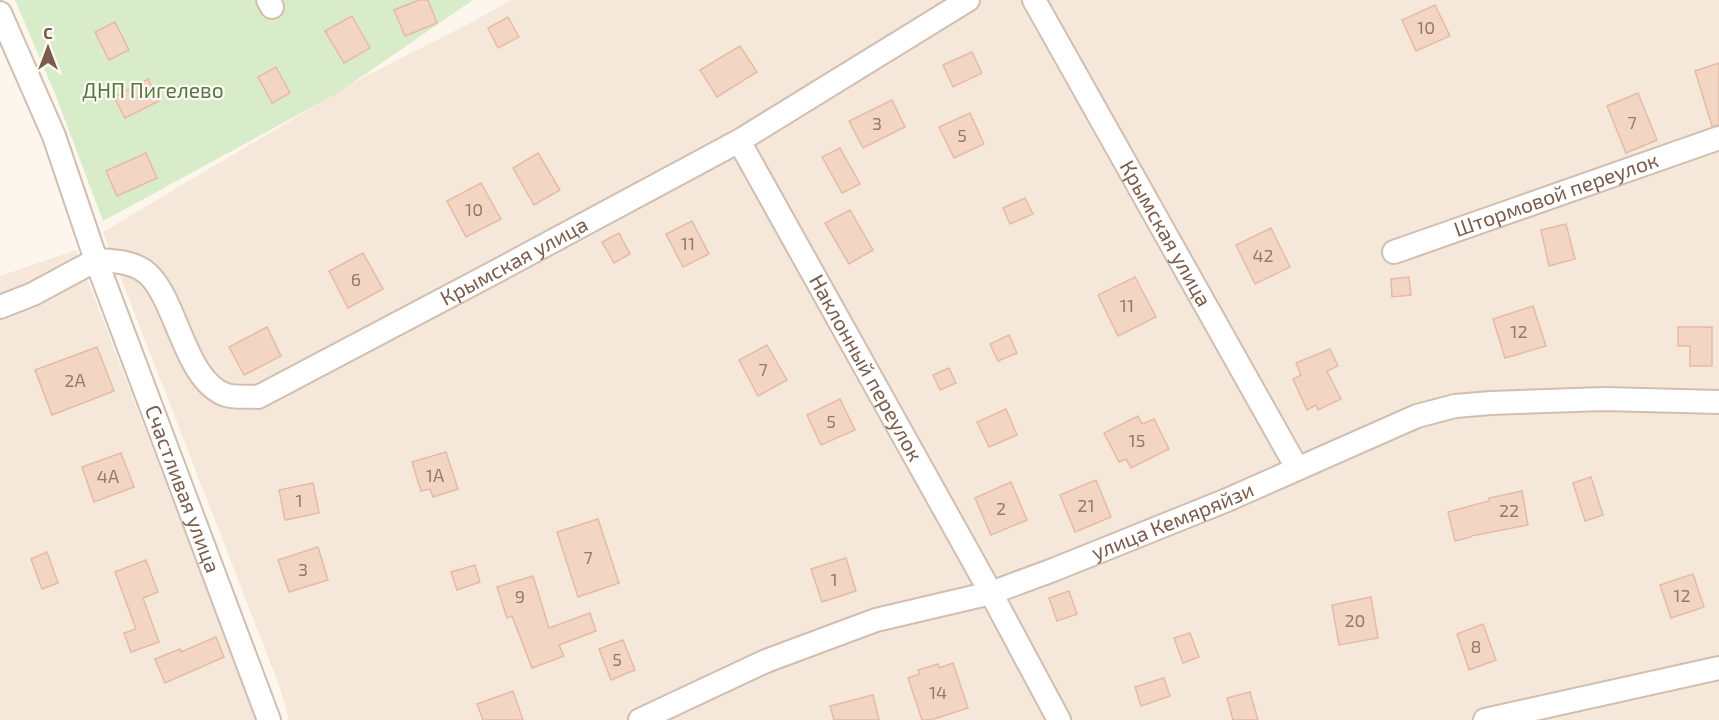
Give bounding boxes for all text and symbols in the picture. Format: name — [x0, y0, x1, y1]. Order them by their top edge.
house number: 10 — [1417, 16, 1435, 38]
north arrow — [18, 18, 78, 78]
text: С — [43, 23, 53, 42]
park label: ДНП Пигелево — [82, 77, 224, 102]
house number: 7 — [1627, 111, 1637, 133]
house number: 3 — [872, 112, 882, 134]
house number: 5 — [957, 124, 967, 146]
street label: Штормовой переулок — [1450, 146, 1661, 241]
street label: Крымская улица — [1116, 155, 1218, 310]
house number: 10 — [465, 198, 483, 220]
street label: Крымская улица — [435, 211, 592, 310]
house number: 11 — [681, 232, 695, 254]
house number: 42 — [1252, 244, 1274, 266]
house number: 6 — [351, 268, 361, 290]
street label: Наклонный переулок — [805, 270, 929, 465]
house number: 11 — [1120, 294, 1134, 316]
house number: 12 — [1510, 320, 1528, 342]
house number: 7 — [758, 358, 768, 380]
house number: 2А — [64, 369, 86, 391]
street label: Счастливая улица — [141, 401, 226, 576]
house number: 5 — [826, 410, 836, 432]
house number: 15 — [1129, 429, 1145, 451]
house number: 1А — [426, 464, 445, 486]
house number: 4А — [97, 465, 120, 487]
street label: улица Кемяряйзи — [1087, 476, 1257, 565]
house number: 1 — [295, 489, 303, 511]
house number: 21 — [1077, 494, 1095, 516]
house number: 2 — [996, 497, 1006, 519]
house number: 22 — [1499, 499, 1519, 521]
house number: 7 — [583, 546, 593, 568]
house number: 3 — [298, 558, 308, 580]
house number: 1 — [830, 568, 838, 590]
house number: 12 — [1673, 584, 1691, 606]
house number: 9 — [515, 585, 525, 607]
house number: 20 — [1345, 609, 1365, 631]
house number: 8 — [1471, 635, 1481, 657]
house number: 5 — [612, 648, 622, 670]
house number: 14 — [929, 681, 947, 703]

